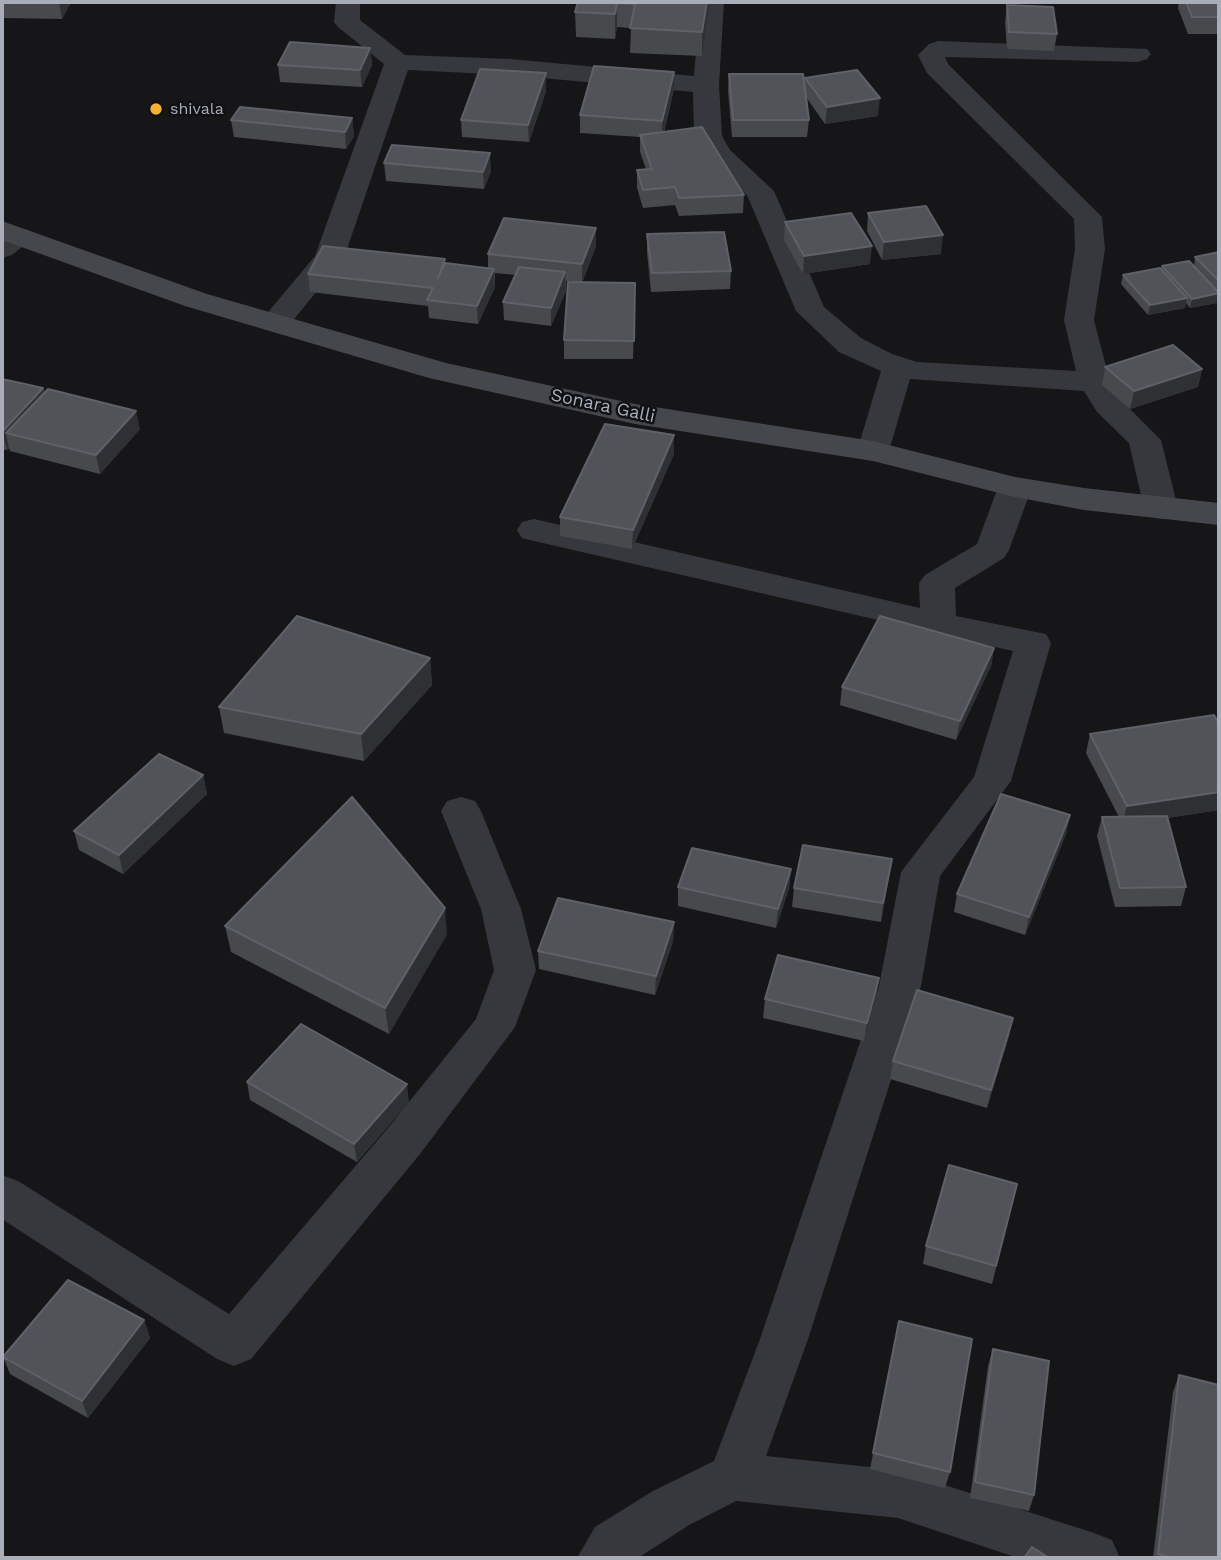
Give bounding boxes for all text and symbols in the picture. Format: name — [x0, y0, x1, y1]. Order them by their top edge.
place label: shivala — [170, 99, 224, 119]
marker: shivala — [148, 101, 164, 117]
street label: Sonara Galli — [549, 384, 657, 428]

